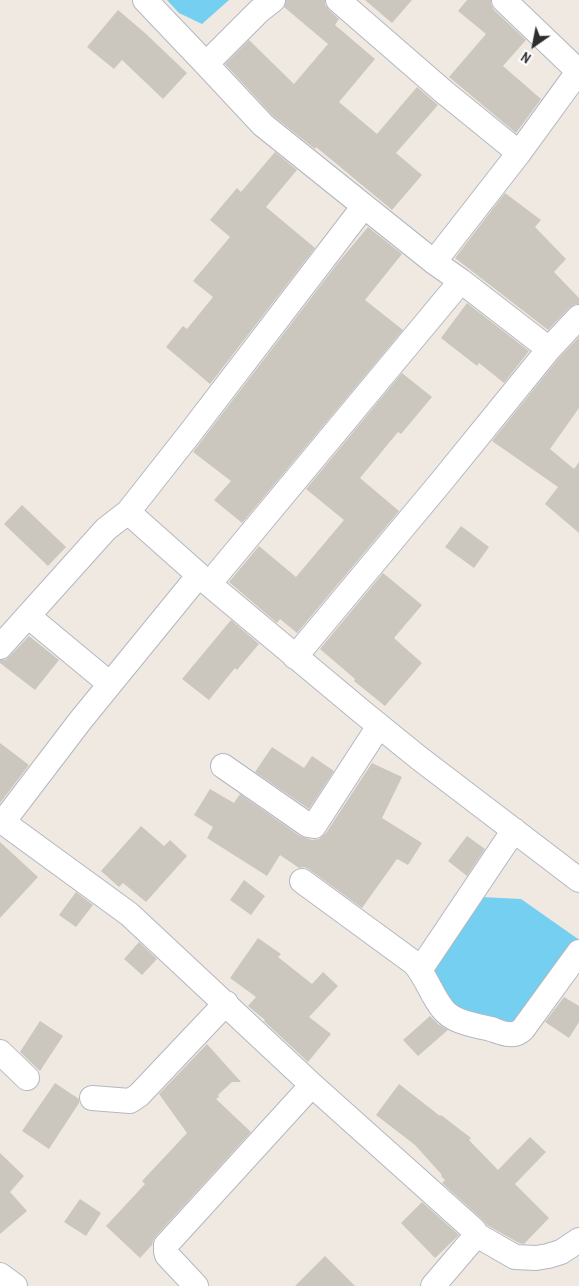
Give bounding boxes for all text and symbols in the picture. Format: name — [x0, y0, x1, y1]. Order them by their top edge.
north arrow — [509, 20, 559, 70]
text: N — [517, 48, 534, 67]

